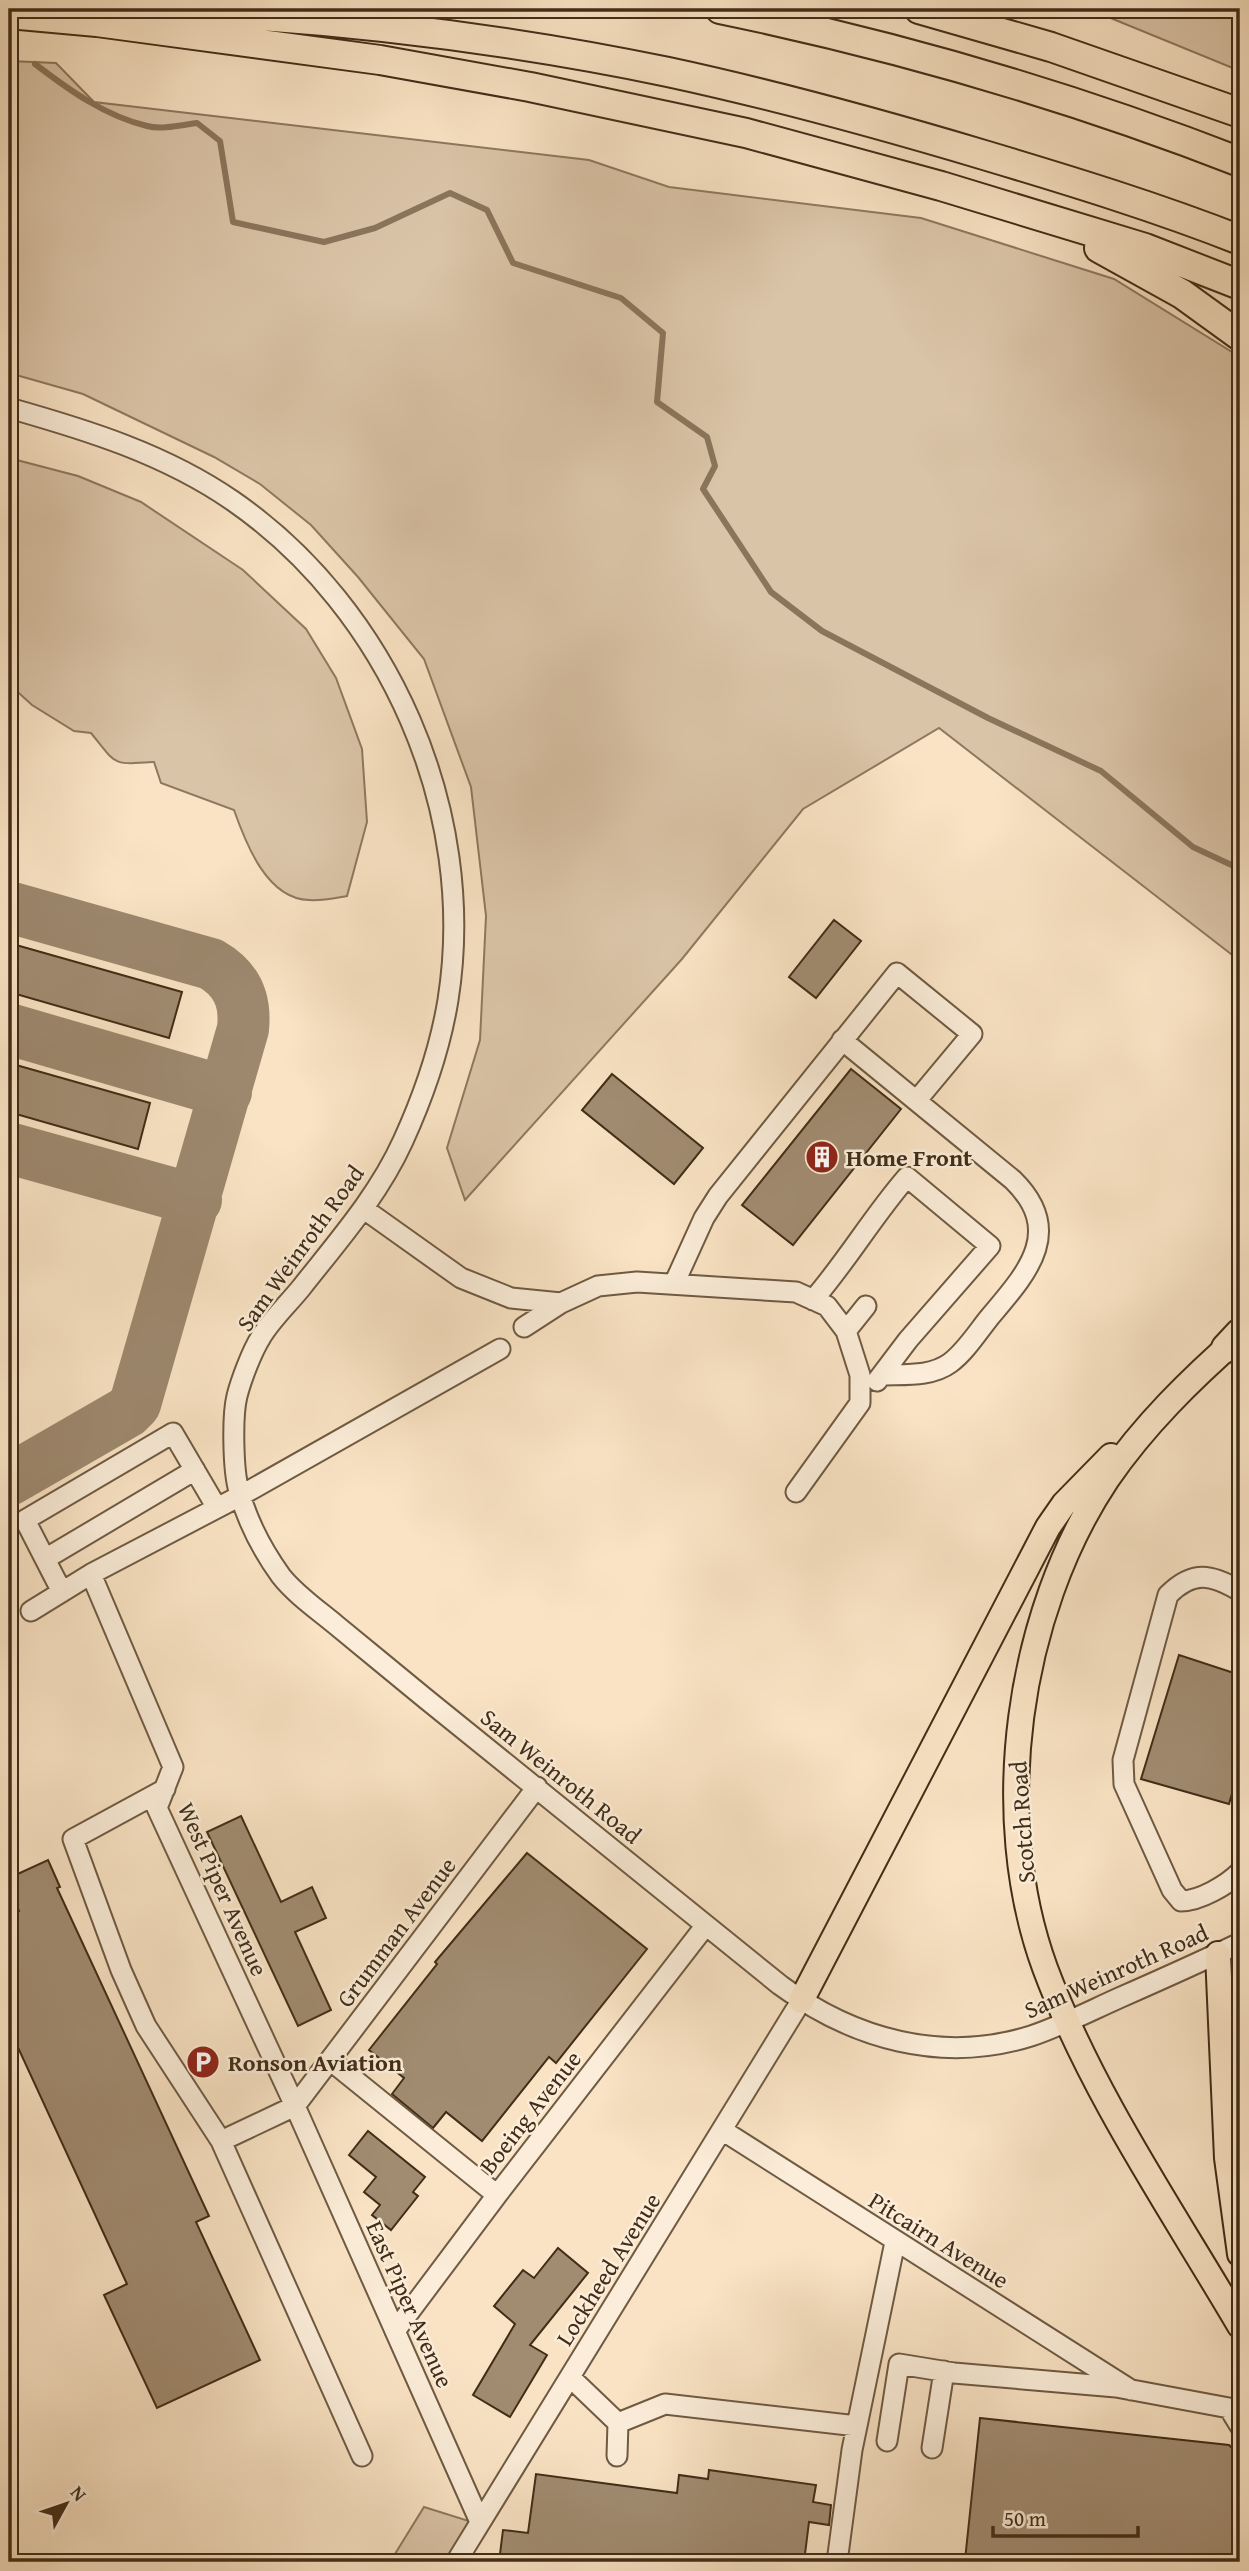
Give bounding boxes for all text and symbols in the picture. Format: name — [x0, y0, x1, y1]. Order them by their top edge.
building icon: Home Front — [803, 1138, 841, 1176]
place label: Home Front — [846, 1140, 972, 1175]
street label: Sam Weinroth Road — [228, 1157, 372, 1338]
street label: Sam Weinroth Road — [473, 1700, 649, 1852]
street label: Scotch Road — [1000, 1760, 1044, 1884]
street label: West Piper Avenue — [169, 1797, 277, 1981]
street label: Grumman Avenue — [328, 1850, 464, 2014]
street label: Sam Weinroth Road — [1018, 1915, 1214, 2027]
parking icon: Ronson Aviation — [184, 2043, 222, 2081]
street label: Boeing Avenue — [471, 2043, 589, 2181]
place label: Ronson Aviation — [228, 2045, 402, 2080]
street label: Pitcairn Avenue — [862, 2183, 1016, 2297]
street label: Lockheed Avenue — [547, 2186, 669, 2352]
street label: East Piper Avenue — [357, 2215, 463, 2393]
north arrow — [32, 2470, 102, 2540]
text: N — [64, 2479, 94, 2507]
scale bar — [993, 2494, 1139, 2538]
text: 50 m — [1004, 2503, 1046, 2534]

